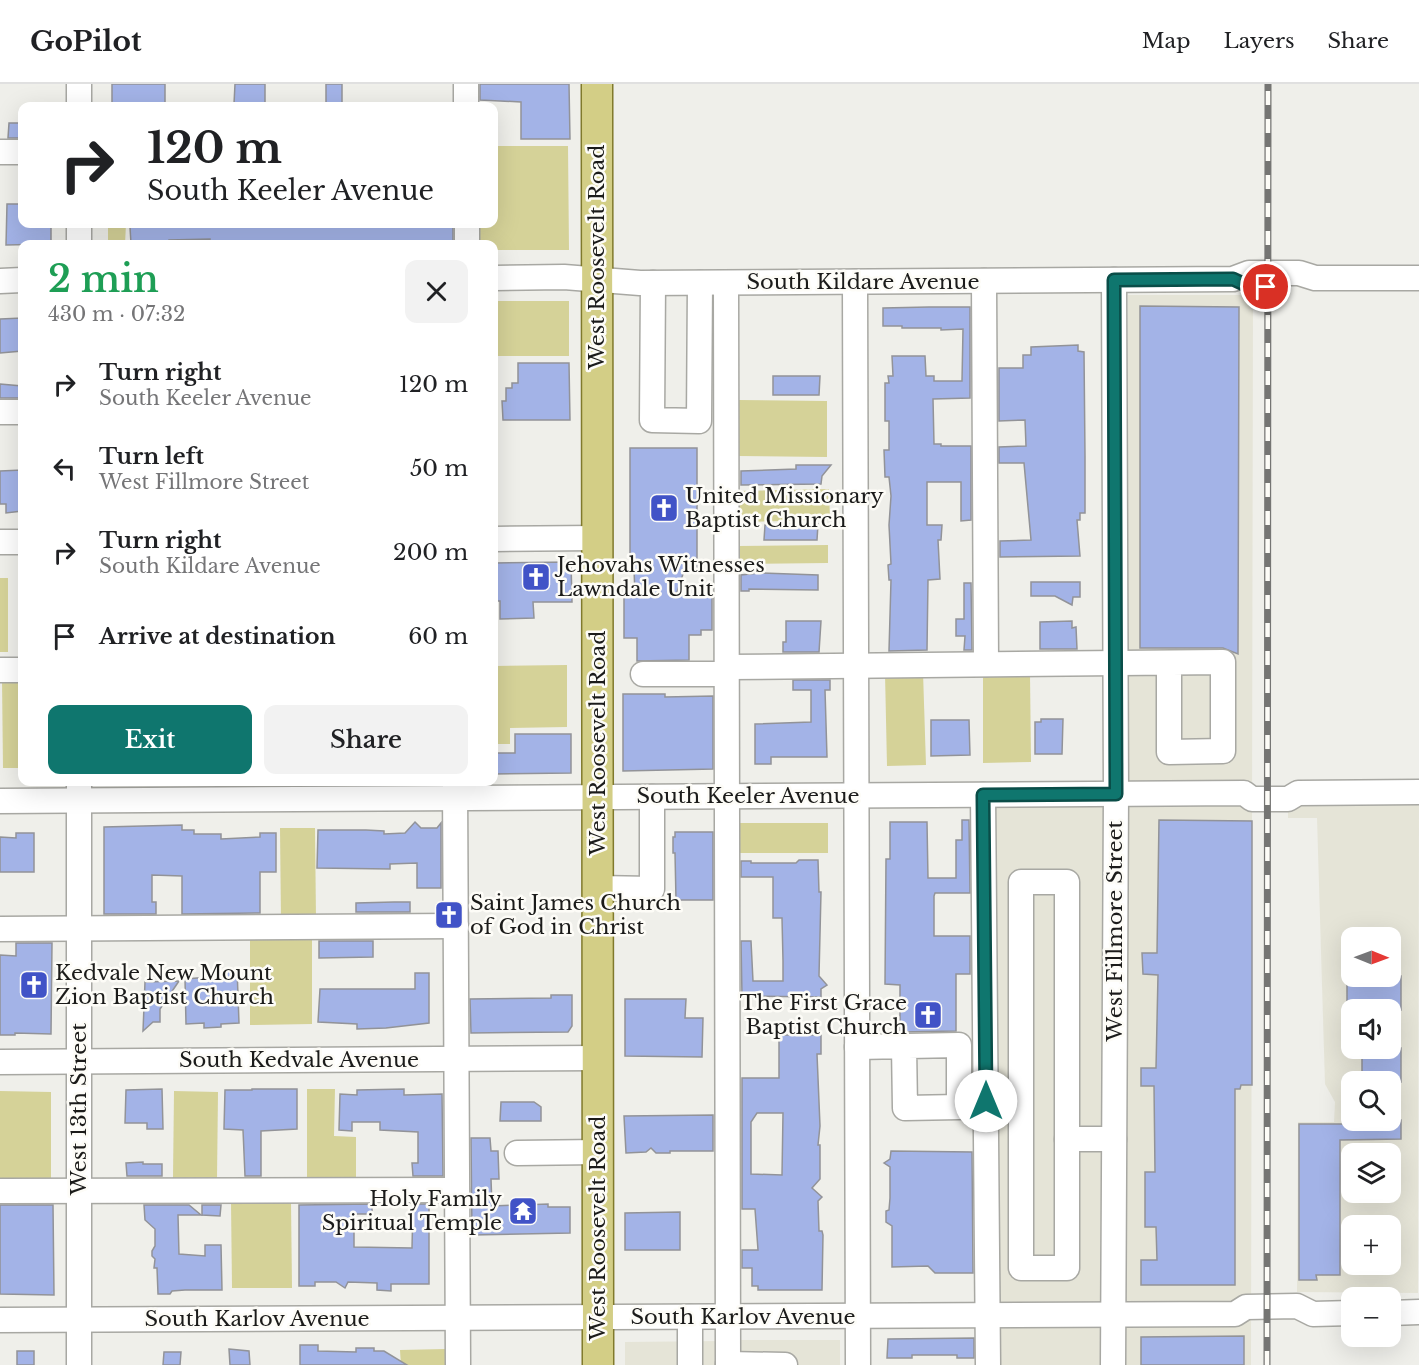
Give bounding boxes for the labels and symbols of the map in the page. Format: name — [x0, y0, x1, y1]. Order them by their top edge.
street label: West Roosevelt Road — [584, 145, 610, 370]
pin — [1240, 261, 1291, 312]
street label: South Kildare Avenue — [747, 269, 979, 295]
place label: United Missionary Baptist Church — [685, 483, 884, 533]
church icon: United Missionary Baptist Church — [648, 492, 680, 524]
place label: Jehovahs Witnesses Lawndale Unit — [554, 552, 765, 602]
church icon: Jehovahs Witnesses Lawndale Unit — [520, 561, 552, 593]
street label: West Roosevelt Road — [585, 631, 611, 856]
street label: South Keeler Avenue — [636, 783, 860, 809]
street label: West Fillmore Street — [1102, 821, 1128, 1042]
place label: Saint James Church of God in Christ — [470, 890, 681, 940]
church icon: Saint James Church of God in Christ — [433, 899, 465, 931]
north arrow — [1341, 927, 1401, 987]
place label: Kedvale New Mount Zion Baptist Church — [55, 960, 274, 1010]
church icon: Kedvale New Mount Zion Baptist Church — [18, 969, 50, 1001]
place label: The First Grace Baptist Church — [740, 990, 907, 1040]
church icon: The First Grace Baptist Church — [912, 999, 944, 1031]
street label: West 13th Street — [66, 1023, 92, 1196]
street label: South Kedvale Avenue — [179, 1047, 419, 1073]
position arrow — [954, 1069, 1018, 1133]
street label: West Roosevelt Road — [585, 1116, 611, 1341]
place label: Holy Family Spiritual Temple — [322, 1186, 503, 1236]
temple icon: Holy Family Spiritual Temple — [507, 1195, 539, 1227]
street label: South Karlov Avenue — [630, 1304, 856, 1330]
street label: South Karlov Avenue — [144, 1306, 370, 1332]

